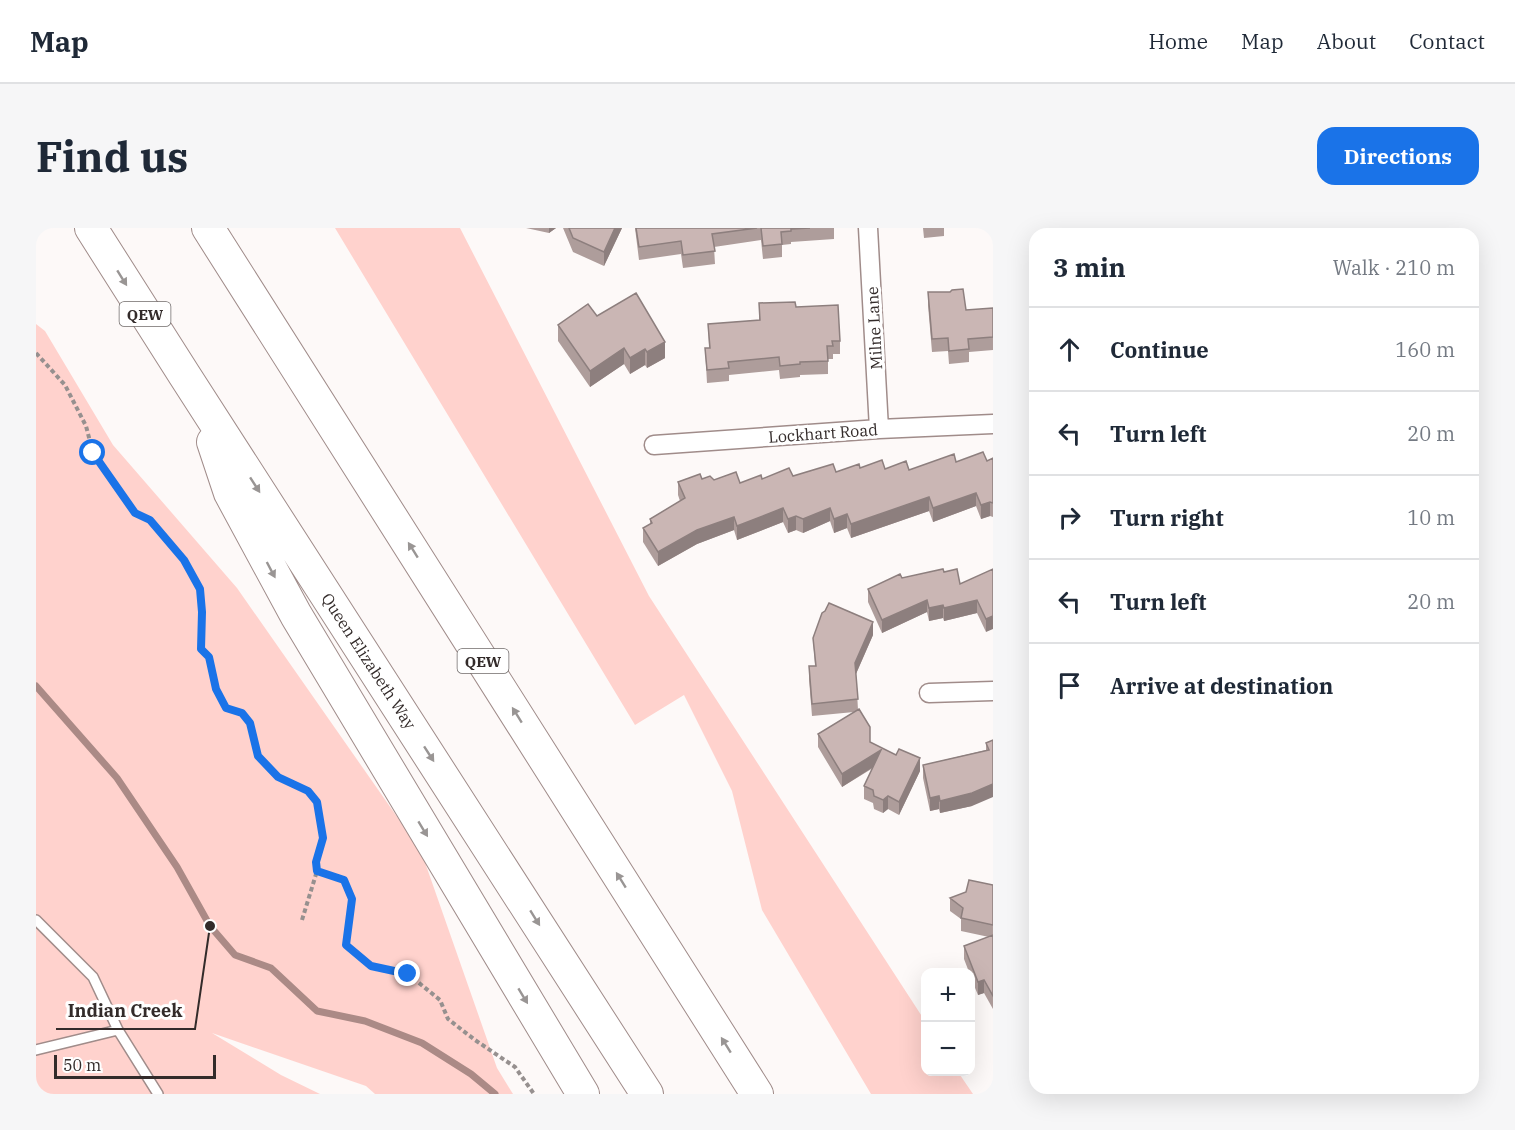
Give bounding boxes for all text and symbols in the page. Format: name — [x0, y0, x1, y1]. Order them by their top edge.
text: Map — [30, 23, 89, 60]
text: Home — [1148, 27, 1208, 55]
text: Map — [1241, 27, 1284, 55]
text: About — [1317, 27, 1376, 55]
text: Contact — [1409, 27, 1485, 55]
button: Directions — [1317, 127, 1479, 185]
text: Find us — [36, 129, 188, 184]
text: 3 min — [1053, 250, 1126, 284]
text: Walk · 210 m — [1333, 254, 1455, 281]
one-way arrow — [117, 269, 128, 286]
street label: Milne Lane — [862, 286, 886, 370]
road number: QEW — [120, 302, 170, 326]
icon: ahead — [1053, 333, 1086, 366]
text: Continue — [1110, 335, 1209, 364]
text: 160 m — [1395, 336, 1455, 363]
icon: left — [1053, 417, 1086, 450]
street label: Lockhart Road — [768, 419, 879, 447]
text: Turn left — [1110, 419, 1206, 448]
text: 20 m — [1407, 420, 1455, 447]
route start — [79, 439, 105, 465]
one-way arrow — [249, 477, 260, 493]
icon: right — [1053, 501, 1086, 534]
text: Turn right — [1110, 503, 1224, 532]
text: 10 m — [1407, 504, 1455, 531]
one-way arrow — [407, 542, 418, 558]
one-way arrow — [266, 562, 276, 579]
icon: left — [1053, 585, 1086, 618]
text: Turn left — [1110, 587, 1206, 616]
text: 20 m — [1407, 588, 1455, 615]
street label: Queen Elizabeth Way — [317, 589, 421, 733]
road number: QEW — [458, 649, 508, 673]
icon: arrive — [1053, 669, 1086, 702]
text: Arrive at destination — [1110, 671, 1333, 700]
one-way arrow — [512, 707, 523, 723]
one-way arrow — [424, 746, 435, 763]
one-way arrow — [418, 821, 428, 838]
one-way arrow — [616, 872, 627, 888]
one-way arrow — [530, 910, 541, 926]
route end — [394, 960, 420, 986]
map controls — [921, 968, 975, 1076]
button: + — [921, 968, 975, 1022]
one-way arrow — [517, 988, 528, 1004]
callout: Indian Creek — [56, 993, 195, 1029]
text: Indian Creek — [68, 999, 183, 1022]
button: − — [921, 1022, 975, 1076]
one-way arrow — [720, 1036, 731, 1053]
scale bar — [54, 1052, 216, 1080]
text: 50 m — [63, 1055, 101, 1075]

